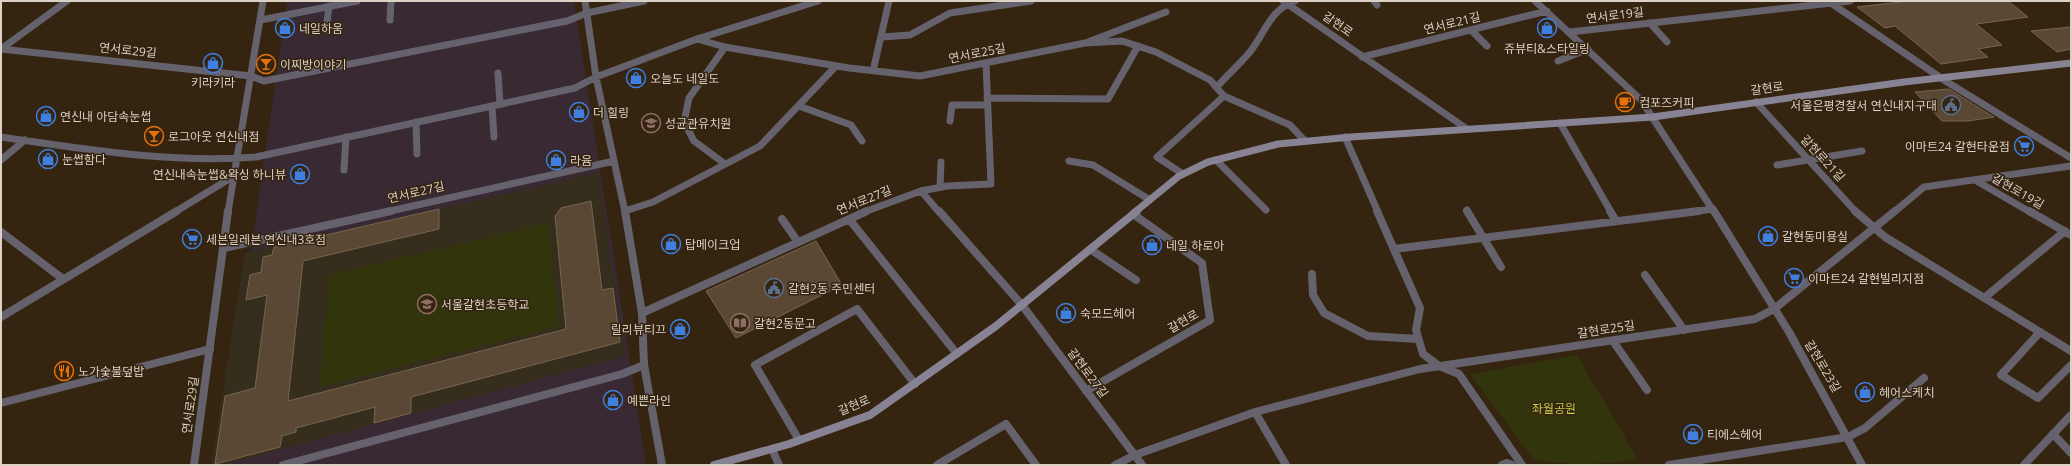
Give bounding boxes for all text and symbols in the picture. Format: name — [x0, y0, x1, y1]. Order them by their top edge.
street label: 연서로19길 — [1585, 3, 1645, 27]
street label: 갈현로 — [1320, 8, 1356, 40]
street label: 연서로21길 — [1422, 8, 1482, 38]
shop icon: 네일하움 — [274, 17, 296, 39]
shop icon: 쥬뷰티&스타일링 — [1536, 17, 1558, 39]
place label: 네일하움 — [299, 20, 343, 37]
street label: 연서로29길 — [98, 39, 158, 61]
street label: 연서로25길 — [947, 39, 1007, 67]
place label: 쥬뷰티&스타일링 — [1504, 40, 1590, 57]
shop icon: 키라키라 — [202, 52, 224, 74]
bar icon: 이찌방이야기 — [255, 53, 277, 75]
place label: 이찌방이야기 — [280, 56, 346, 73]
shop icon: 오늘도 네일도 — [625, 67, 647, 89]
place label: 오늘도 네일도 — [650, 70, 719, 87]
place label: 키라키라 — [191, 74, 235, 91]
street label: 갈현로 — [1749, 77, 1785, 99]
cafe icon: 컴포즈커피 — [1614, 91, 1636, 113]
place label: 컴포즈커피 — [1639, 94, 1694, 111]
public building icon: 서울은평경찰서 연신내지구대 — [1940, 94, 1962, 116]
place label: 서울은평경찰서 연신내지구대 — [1790, 97, 1937, 114]
shop icon: 더 힐링 — [568, 101, 590, 123]
place label: 더 힐링 — [593, 104, 629, 121]
shop icon: 연신내 아담속눈썹 — [35, 105, 57, 127]
place label: 연신내 아담속눈썹 — [60, 108, 151, 125]
school or university icon: 성균관유치원 — [640, 112, 662, 134]
place label: 성균관유치원 — [665, 115, 731, 132]
bar icon: 로그아웃 연신내점 — [143, 125, 165, 147]
place label: 로그아웃 연신내점 — [168, 128, 259, 145]
street label: 갈현로21길 — [1797, 131, 1849, 185]
supermarket icon: 이마트24 갈현타운점 — [2013, 135, 2035, 157]
place label: 이마트24 갈현타운점 — [1905, 138, 2010, 155]
shop icon: 눈썹함다 — [37, 148, 59, 170]
shop icon: 라윰 — [545, 149, 567, 171]
place label: 눈썹함다 — [62, 151, 106, 168]
place label: 라윰 — [570, 152, 592, 169]
shop icon: 연신내속눈썹&왁싱 하니뷰 — [289, 163, 311, 185]
place label: 연신내속눈썹&왁싱 하니뷰 — [153, 166, 286, 183]
street label: 갈현로19길 — [1989, 169, 2047, 213]
street label: 연서로27길 — [386, 177, 446, 207]
street label: 연서로27길 — [834, 181, 894, 219]
shop icon: 갈현동미용실 — [1757, 225, 1779, 247]
supermarket icon: 세븐일레븐 연신내3호점 — [181, 228, 203, 250]
place label: 갈현동미용실 — [1782, 228, 1848, 245]
place label: 세븐일레븐 연신내3호점 — [206, 231, 326, 248]
shop icon: 탑메이크업 — [660, 233, 682, 255]
shop icon: 네일 하로아 — [1141, 234, 1163, 256]
place label: 탑메이크업 — [685, 236, 740, 253]
place label: 네일 하로아 — [1166, 237, 1224, 254]
supermarket icon: 이마트24 갈현빌리지점 — [1783, 267, 1805, 289]
place label: 이마트24 갈현빌리지점 — [1808, 270, 1924, 287]
public building icon: 갈현2동 주민센터 — [763, 277, 785, 299]
place label: 갈현2동 주민센터 — [788, 280, 875, 297]
school or university icon: 서울갈현초등학교 — [416, 293, 438, 315]
place label: 서울갈현초등학교 — [441, 296, 529, 313]
shop icon: 숙모드헤어 — [1055, 302, 1077, 324]
place label: 숙모드헤어 — [1080, 305, 1135, 322]
street label: 갈현로 — [1164, 305, 1202, 337]
library icon: 갈현2동문고 — [729, 312, 751, 334]
place label: 갈현2동문고 — [754, 315, 816, 332]
street label: 갈현로25길 — [1576, 316, 1636, 342]
shop icon: 릴리뷰티끄 — [669, 318, 691, 340]
place label: 릴리뷰티끄 — [611, 321, 666, 338]
street label: 갈현로23길 — [1801, 337, 1845, 395]
street label: 갈현로27길 — [1064, 345, 1112, 401]
restaurant icon: 노가숯불덮밥 — [53, 360, 75, 382]
place label: 노가숯불덮밥 — [78, 363, 144, 380]
street label: 연서로29길 — [178, 375, 202, 435]
shop icon: 헤어스케치 — [1854, 381, 1876, 403]
place label: 헤어스케치 — [1879, 384, 1934, 401]
shop icon: 예쁜라인 — [602, 389, 624, 411]
street label: 갈현로 — [835, 391, 873, 419]
place label: 예쁜라인 — [627, 392, 671, 409]
park label: 좌월공원 — [1532, 400, 1576, 417]
shop icon: 티에스헤어 — [1682, 423, 1704, 445]
place label: 티에스헤어 — [1707, 426, 1762, 443]

